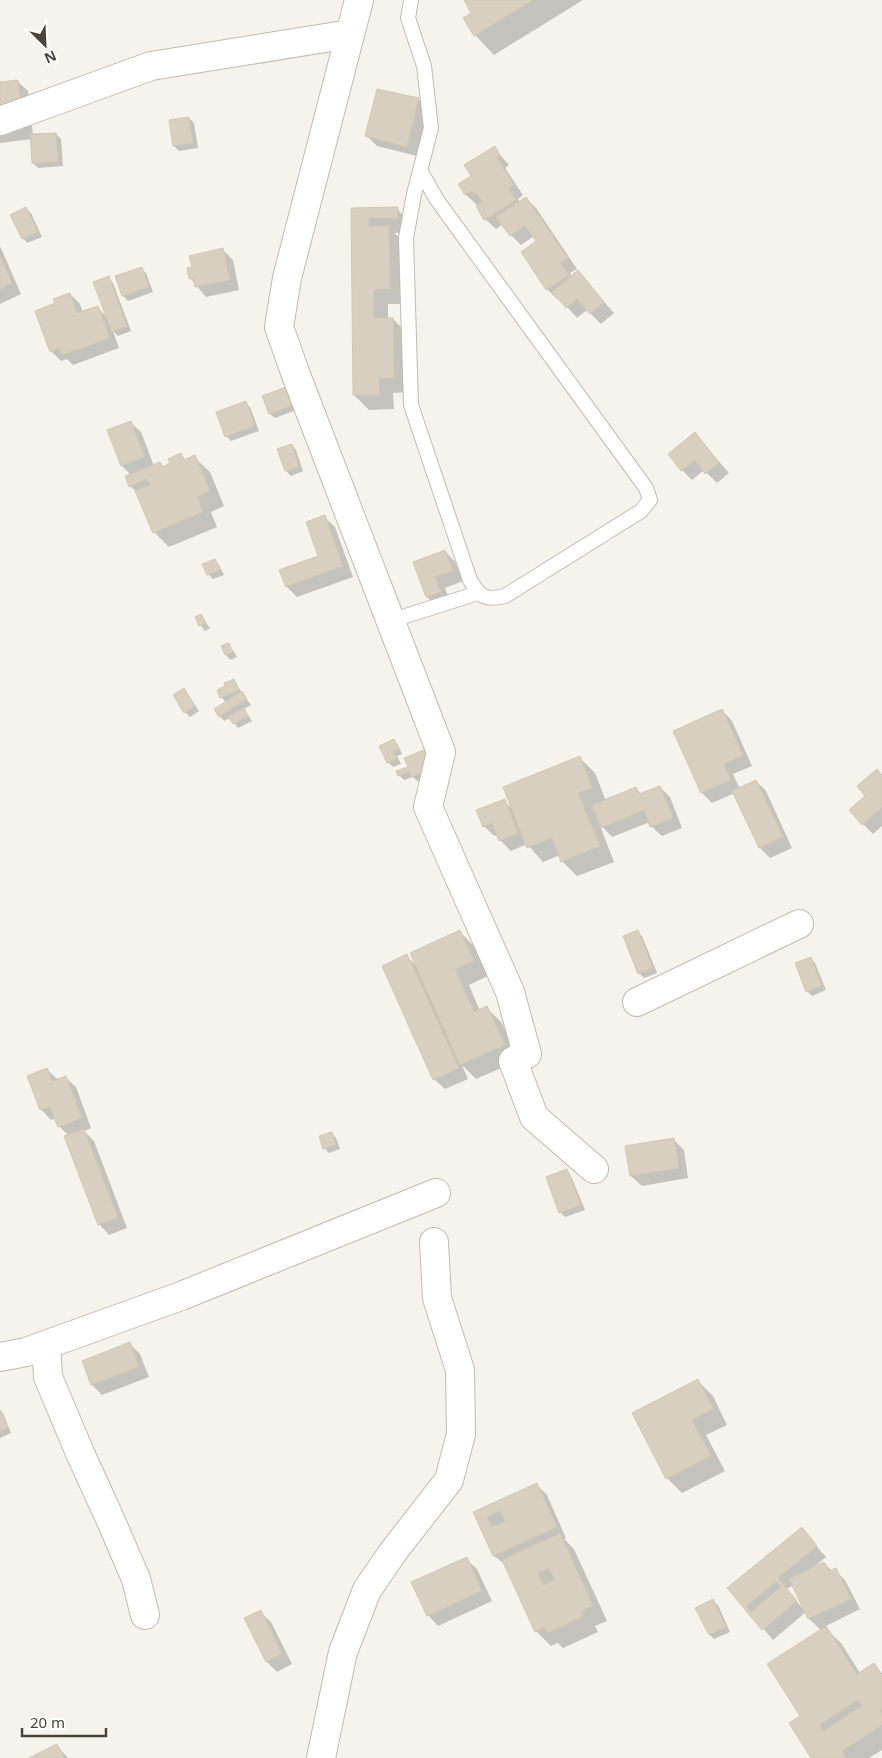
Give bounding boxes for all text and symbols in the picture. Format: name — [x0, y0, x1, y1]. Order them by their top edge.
north arrow — [20, 20, 70, 70]
text: N — [41, 46, 60, 68]
scale bar — [22, 1706, 106, 1738]
text: 20 m — [30, 1712, 65, 1732]

